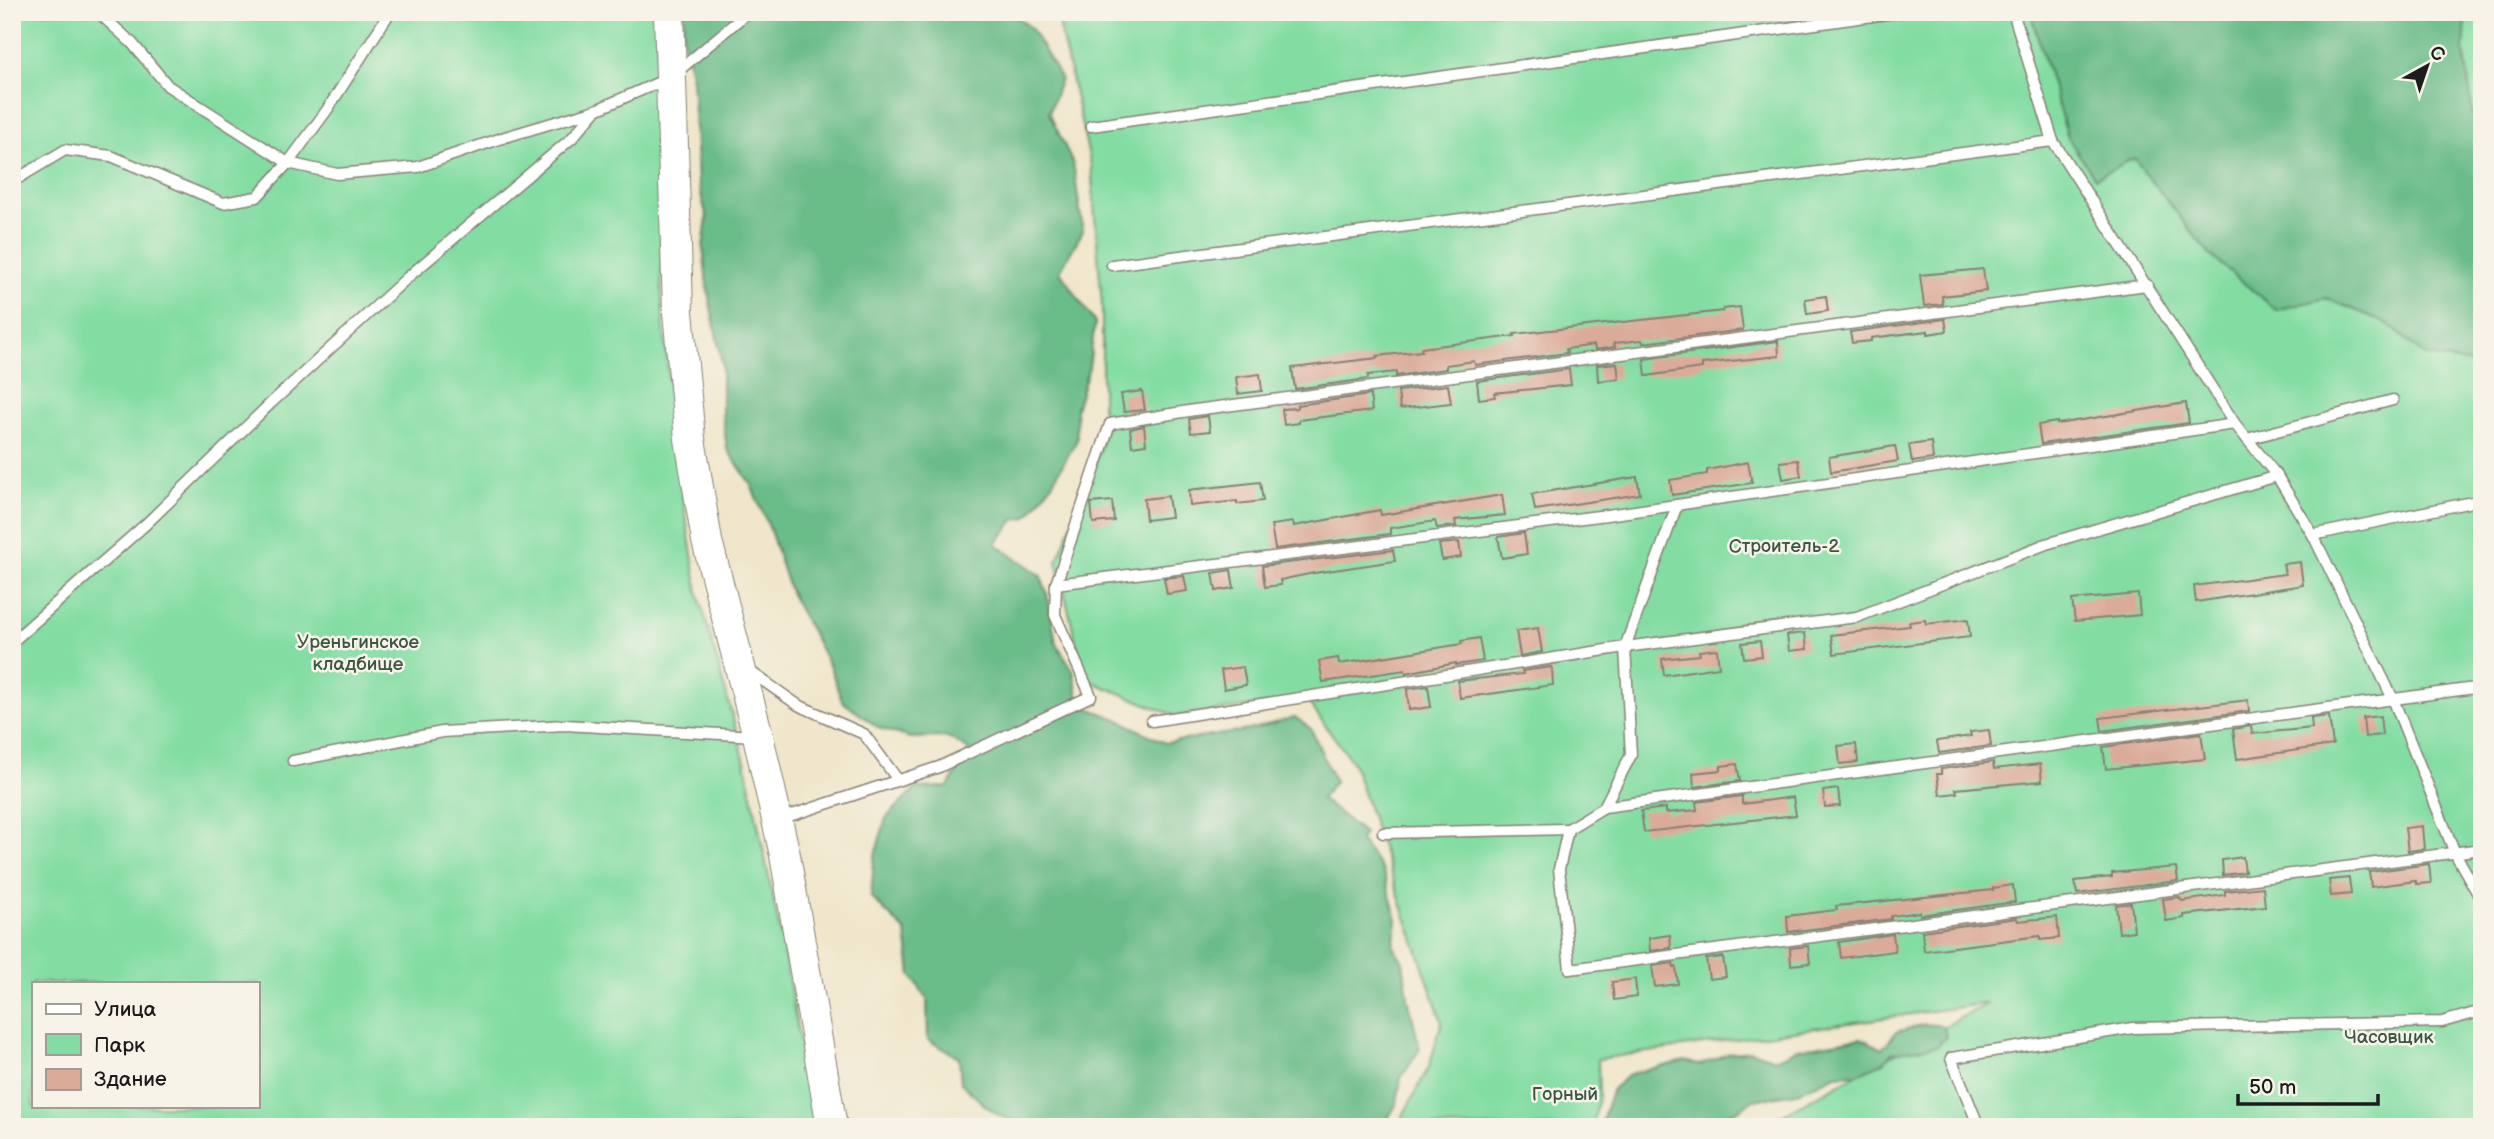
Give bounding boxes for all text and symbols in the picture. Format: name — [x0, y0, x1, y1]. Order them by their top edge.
north arrow — [2392, 32, 2462, 102]
text: С — [2425, 41, 2449, 67]
park label: Строитель-2 — [1729, 535, 1840, 558]
park label: Уреньгинское кладбище — [297, 631, 420, 676]
legend — [32, 982, 259, 1108]
text: Улица — [94, 997, 157, 1022]
park label: Часовщик — [2344, 1026, 2434, 1049]
text: Парк — [94, 1033, 145, 1058]
scale bar — [2238, 1062, 2378, 1106]
text: Здание — [94, 1067, 167, 1092]
text: 50 m — [2249, 1075, 2296, 1100]
park label: Горный — [1532, 1083, 1598, 1106]

